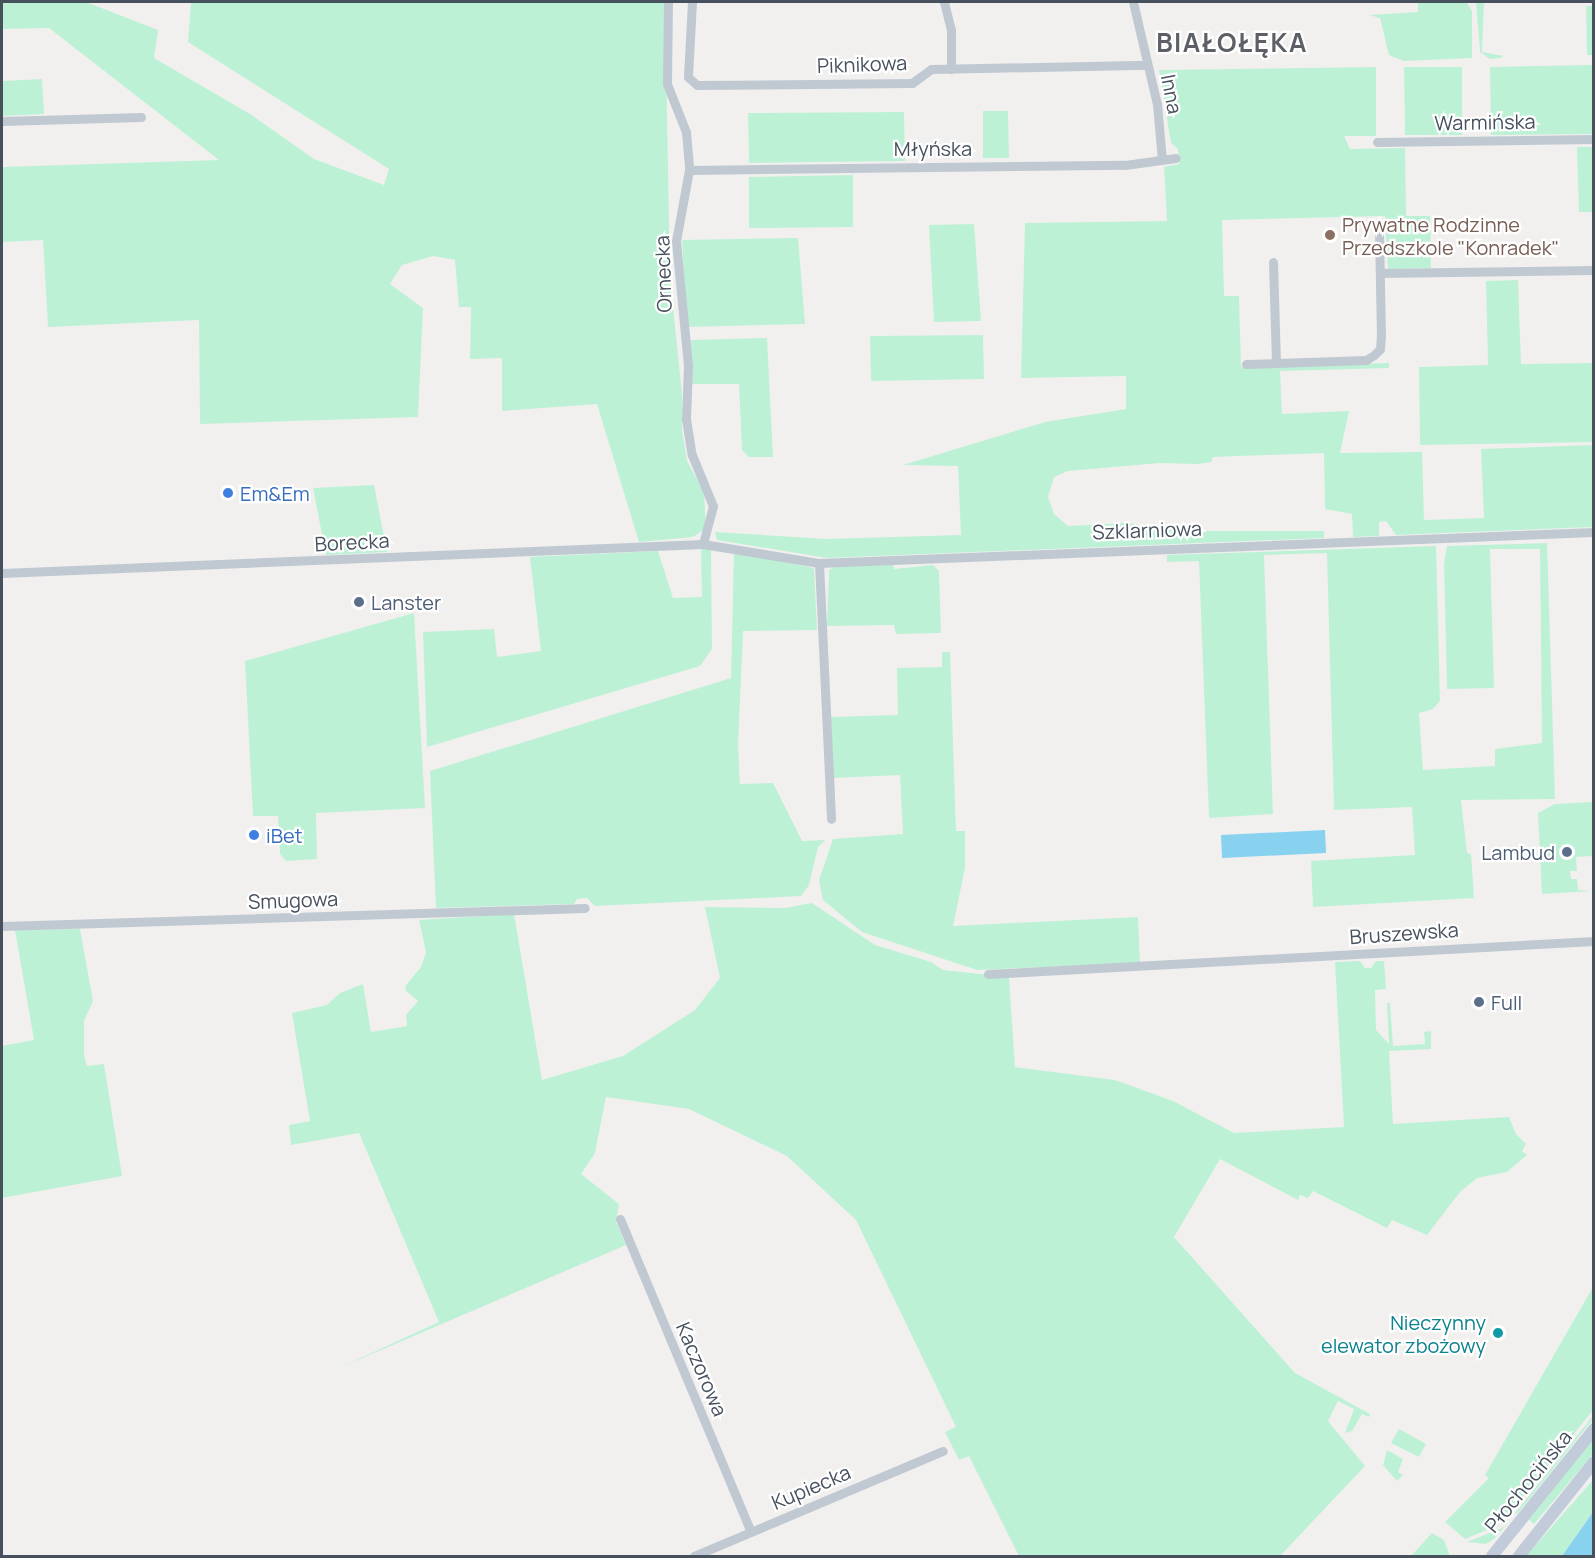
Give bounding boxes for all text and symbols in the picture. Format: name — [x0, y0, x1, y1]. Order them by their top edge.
district label: BIAŁOŁĘKA — [1156, 27, 1308, 59]
street label: Piknikowa — [816, 50, 908, 78]
street label: Inna — [1156, 72, 1188, 116]
street label: Warmińska — [1434, 109, 1536, 135]
street label: Młyńska — [894, 136, 972, 160]
place label: Prywatne Rodzinne Przedszkole "Konradek" — [1342, 212, 1559, 259]
marker: Prywatne Rodzinne Przedszkole "Konradek" — [1323, 228, 1337, 242]
street label: Ornecka — [650, 235, 676, 313]
place label: Em&Em — [240, 481, 310, 505]
marker: Em&Em — [221, 486, 235, 500]
street label: Szklarniowa — [1092, 516, 1202, 544]
street label: Borecka — [314, 528, 390, 556]
place label: Lanster — [371, 590, 441, 614]
marker: Lanster — [352, 595, 366, 609]
place label: iBet — [266, 823, 303, 847]
marker: iBet — [247, 828, 261, 842]
place label: Lambud — [1481, 840, 1555, 864]
marker: Lambud — [1560, 845, 1574, 859]
street label: Smugowa — [247, 886, 339, 914]
street label: Bruszewska — [1349, 917, 1459, 949]
place label: Full — [1491, 990, 1522, 1014]
marker: Full — [1472, 995, 1486, 1009]
place label: Nieczynny elewator zbożowy — [1321, 1310, 1486, 1357]
street label: Kaczorowa — [671, 1318, 733, 1420]
marker: Nieczynny elewator zbożowy — [1491, 1326, 1505, 1340]
street label: Płochocińska — [1479, 1425, 1577, 1537]
street label: Kupiecka — [768, 1460, 854, 1514]

